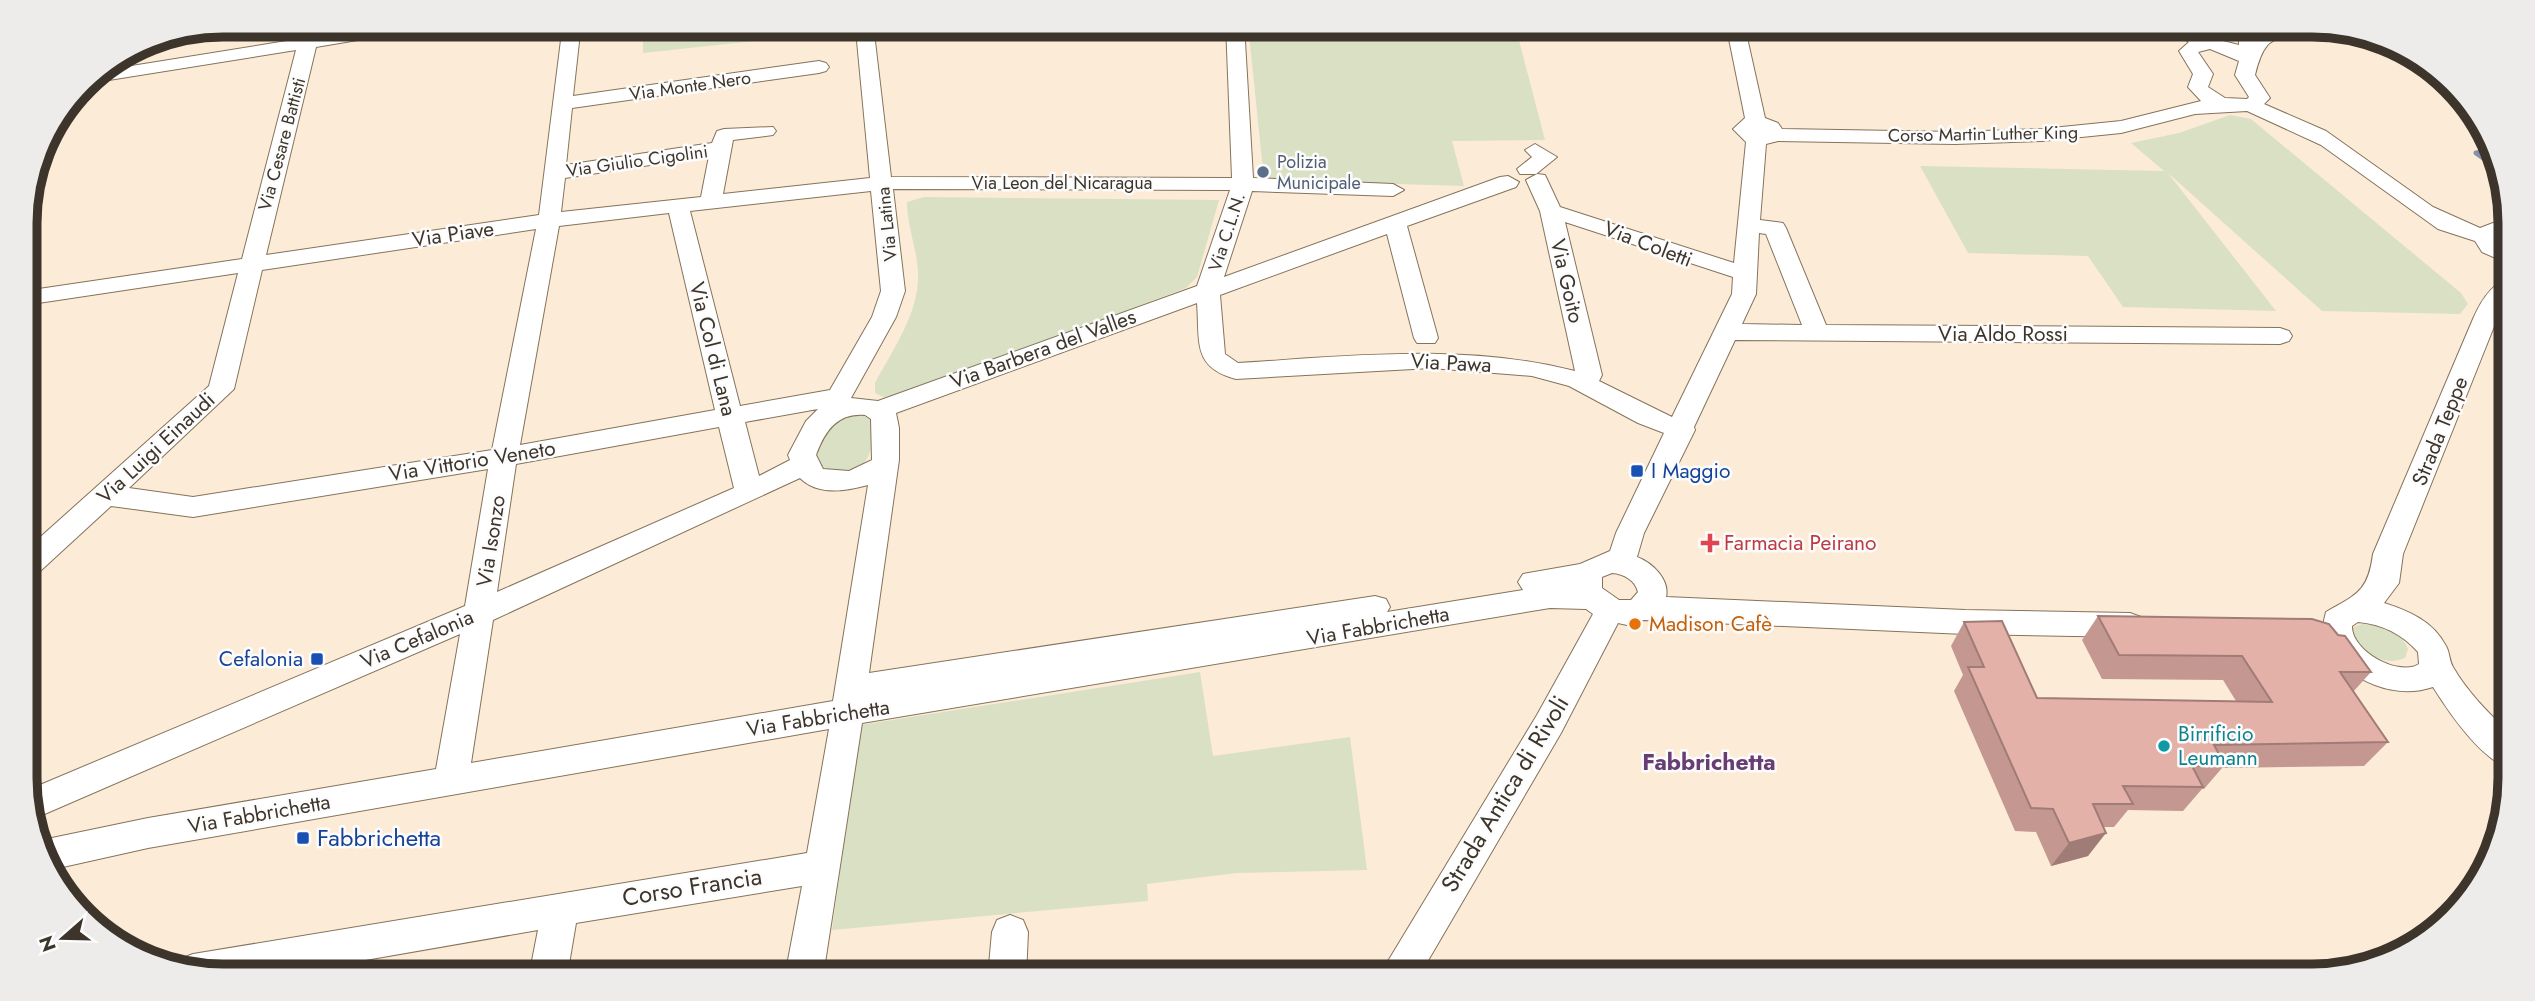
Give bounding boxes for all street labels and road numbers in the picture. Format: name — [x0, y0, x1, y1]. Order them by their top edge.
street label: Via Monte Nero — [628, 65, 753, 107]
street label: Via Cesare Battisti — [252, 74, 312, 214]
street label: Corso Martin Luther King — [1888, 119, 2078, 149]
street label: Via Giulio Cigolini — [564, 138, 710, 184]
street label: Via Leon del Nicaragua — [972, 170, 1152, 196]
street label: Via Latina — [870, 186, 904, 262]
street label: Via C.L.N. — [1202, 189, 1252, 275]
street label: Via Piave — [410, 213, 496, 255]
street label: Via Coletti — [1599, 213, 1697, 275]
street label: Via Goito — [1543, 236, 1591, 326]
street label: Via Col di Lana — [682, 279, 744, 419]
street label: Via Barbera del Valles — [946, 301, 1140, 397]
street label: Via Aldo Rossi — [1938, 319, 2068, 349]
street label: Via Pawa — [1410, 346, 1492, 380]
street label: Strada Teppe — [2404, 372, 2476, 490]
street label: Via Luigi Einaudi — [90, 385, 222, 511]
street label: Via Vittorio Veneto — [387, 433, 557, 489]
street label: Via Isonzo — [469, 493, 513, 589]
street label: Via Fabbrichetta — [1304, 599, 1452, 653]
street label: Via Cefalonia — [356, 602, 478, 676]
street label: Strada Antica di Rivoli — [1432, 689, 1577, 899]
street label: Via Fabbrichetta — [744, 692, 892, 744]
street label: Via Fabbrichetta — [185, 787, 333, 841]
street label: Corso Francia — [620, 858, 764, 915]

